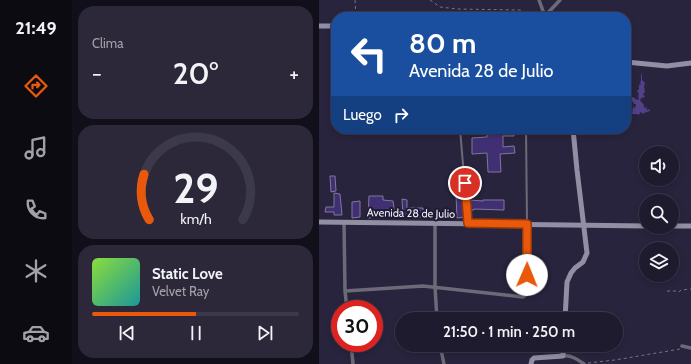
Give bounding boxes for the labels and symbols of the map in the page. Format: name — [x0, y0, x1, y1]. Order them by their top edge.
pin — [448, 166, 482, 200]
street label: Avenida 28 de Julio — [367, 205, 455, 221]
position arrow — [506, 254, 548, 296]
speed limit sign: 30 — [331, 300, 383, 352]

